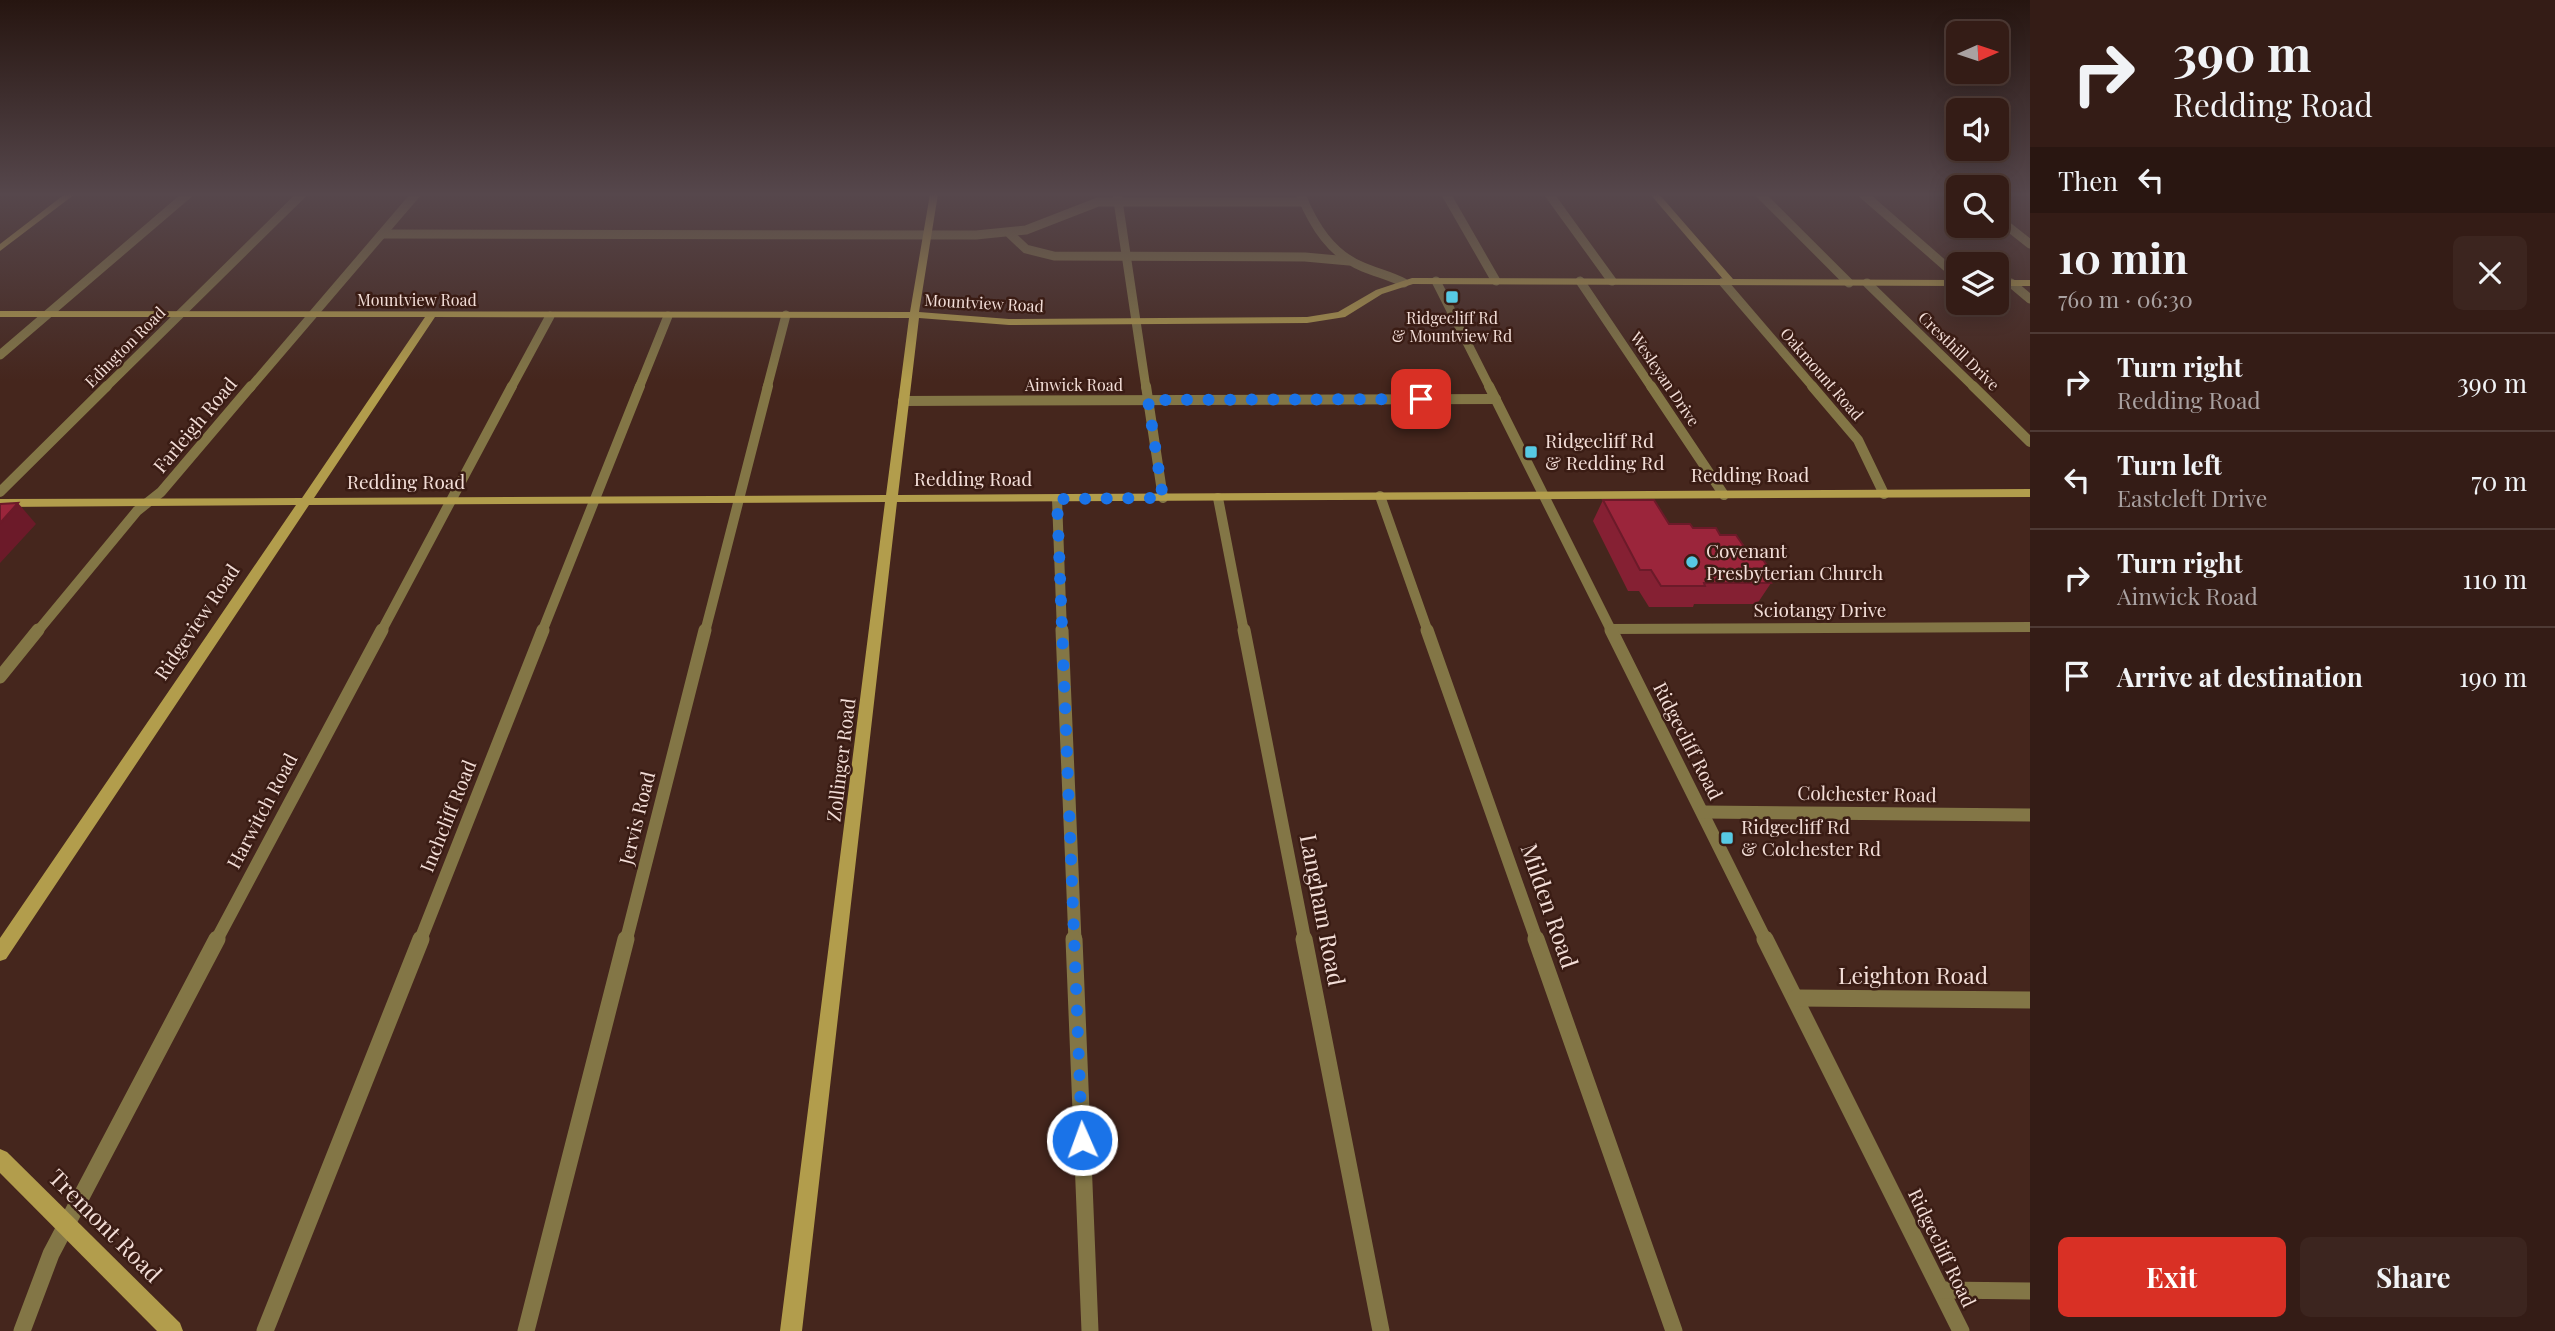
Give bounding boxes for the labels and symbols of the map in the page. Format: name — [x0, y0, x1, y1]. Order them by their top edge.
north arrow — [1946, 21, 2009, 84]
street label: Mountview Road — [357, 289, 477, 310]
street label: Mountview Road — [924, 289, 1044, 316]
marker: Ridgecliff Rd & Mountview Rd — [1444, 289, 1460, 305]
street label: Edington Road — [80, 302, 170, 392]
place label: Ridgecliff Rd & Mountview Rd — [1392, 307, 1512, 346]
street label: Cresthill Drive — [1914, 307, 2004, 395]
street label: Oakmount Road — [1776, 323, 1868, 424]
street label: Wesleyan Drive — [1626, 327, 1705, 430]
pin — [1391, 369, 1451, 429]
street label: Farleigh Road — [146, 371, 242, 478]
street label: Ainwick Road — [1024, 374, 1123, 395]
place label: Ridgecliff Rd & Redding Rd — [1545, 427, 1664, 475]
marker: Ridgecliff Rd & Redding Rd — [1523, 444, 1539, 460]
street label: Redding Road — [1691, 461, 1809, 487]
street label: Redding Road — [914, 465, 1032, 491]
street label: Redding Road — [347, 468, 465, 494]
place label: Covenant Presbyterian Church — [1706, 537, 1883, 585]
marker: Covenant Presbyterian Church — [1684, 554, 1700, 570]
street label: Ridgeview Road — [148, 558, 245, 685]
street label: Sciotangy Drive — [1754, 596, 1886, 622]
street label: Ridgecliff Road — [1648, 677, 1730, 804]
street label: Zollinger Road — [820, 697, 860, 823]
street label: Harwitch Road — [220, 748, 303, 873]
street label: Inchcliff Road — [413, 756, 481, 876]
street label: Jervis Road — [612, 768, 660, 868]
street label: Colchester Road — [1797, 779, 1937, 807]
place label: Ridgecliff Rd & Colchester Rd — [1741, 813, 1881, 861]
marker: Ridgecliff Rd & Colchester Rd — [1719, 830, 1735, 846]
street label: Langham Road — [1294, 831, 1353, 988]
street label: Milden Road — [1515, 839, 1586, 972]
street label: Leighton Road — [1838, 959, 1988, 990]
position arrow — [1045, 1103, 1119, 1177]
street label: Tremont Road — [43, 1162, 169, 1288]
street label: Ridgecliff Road — [1903, 1184, 1983, 1311]

